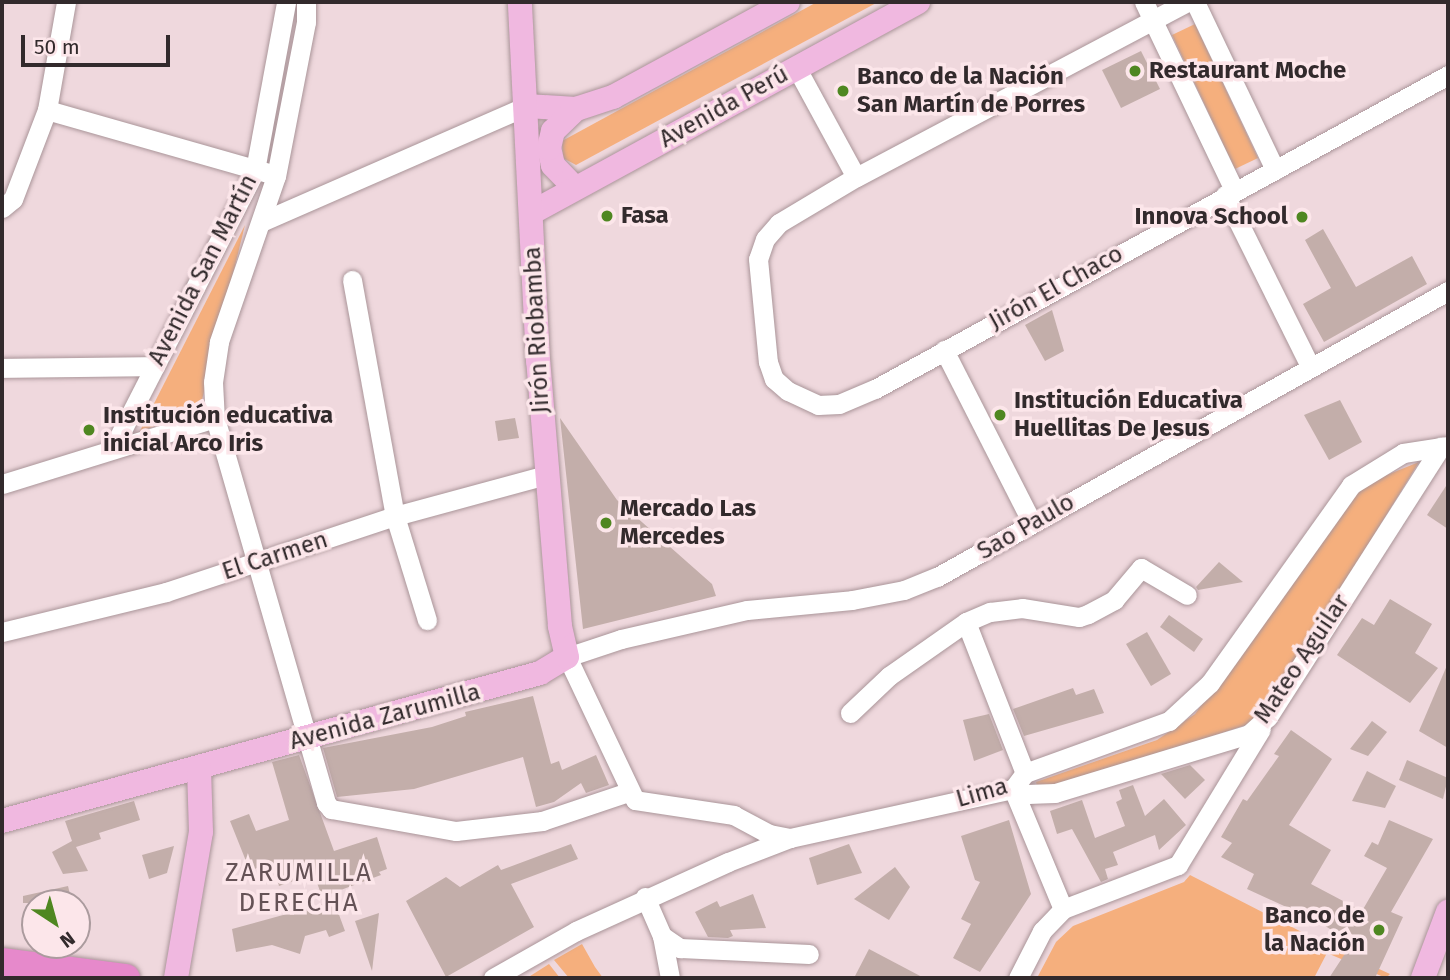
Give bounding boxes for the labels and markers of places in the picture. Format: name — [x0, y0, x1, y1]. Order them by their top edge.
place label: Restaurant Moche — [1149, 57, 1346, 85]
place label: Banco de la Nación San Martín de Porres — [857, 63, 1085, 119]
marker: Restaurant Moche — [1127, 63, 1143, 79]
marker: Banco de la Nación San Martín de Porres — [835, 83, 851, 99]
place label: Fasa — [621, 202, 669, 230]
place label: Innova School — [1135, 203, 1288, 231]
marker: Fasa — [599, 208, 615, 224]
marker: Innova School — [1294, 209, 1310, 225]
place label: Institución Educativa Huellitas De Jesus — [1014, 387, 1243, 443]
place label: Institución educativa inicial Arco Iris — [103, 402, 333, 458]
marker: Institución Educativa Huellitas De Jesus — [992, 407, 1008, 423]
marker: Institución educativa inicial Arco Iris — [81, 422, 97, 438]
place label: Mercado Las Mercedes — [620, 495, 756, 551]
marker: Mercado Las Mercedes — [598, 515, 614, 531]
place label: Banco de la Nación — [1264, 902, 1365, 958]
marker: Banco de la Nación — [1371, 922, 1387, 938]

